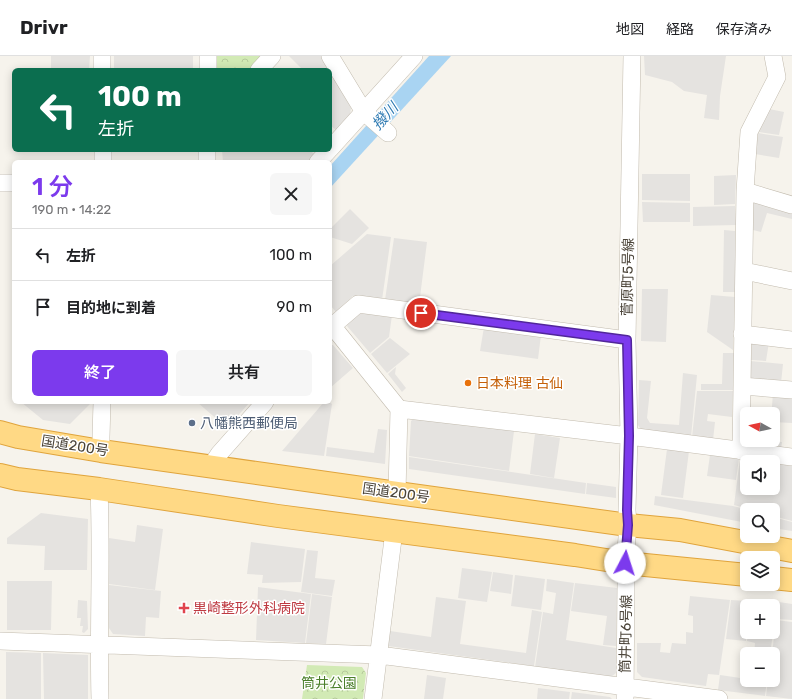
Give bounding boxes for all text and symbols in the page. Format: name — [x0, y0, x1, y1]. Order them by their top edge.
text: Drivr — [20, 16, 68, 39]
text: 地図 — [616, 21, 644, 38]
text: 経路 — [666, 21, 694, 38]
text: 保存済み — [716, 21, 772, 38]
text: 100 m — [98, 80, 182, 113]
icon: left — [32, 84, 84, 136]
water label: 撥川 — [368, 97, 403, 133]
text: 左折 — [98, 118, 134, 140]
text: 1 分 — [32, 173, 73, 201]
button: close — [270, 173, 312, 215]
text: 190 m · 14:22 — [32, 202, 111, 217]
street label: 菅原町5号線 — [619, 238, 637, 316]
icon: left — [32, 244, 54, 266]
text: 100 m — [270, 246, 312, 264]
text: 左折 — [66, 247, 96, 265]
icon: arrive — [32, 296, 54, 318]
pin — [404, 296, 438, 330]
text: 90 m — [277, 298, 312, 316]
text: 目的地に到着 — [66, 299, 156, 317]
icon: arrive — [410, 302, 432, 324]
button: 終了 — [32, 350, 168, 396]
button: 共有 — [176, 350, 312, 396]
place label: 日本料理 古仙 — [476, 375, 563, 392]
marker: 日本料理 古仙 — [463, 378, 473, 388]
north arrow — [740, 407, 780, 447]
map controls — [740, 407, 780, 687]
place label: 八幡熊西郵便局 — [200, 415, 298, 432]
marker: 八幡熊西郵便局 — [187, 418, 197, 428]
street label: 国道200号 — [40, 432, 110, 460]
button: sound — [740, 455, 780, 495]
street label: 国道200号 — [361, 480, 431, 506]
button: search — [740, 503, 780, 543]
position arrow — [604, 542, 646, 584]
button: layers — [740, 551, 780, 591]
street label: 筒井町6号線 — [617, 595, 635, 673]
button: + — [740, 599, 780, 639]
place label: 黒崎整形外科病院 — [193, 600, 305, 617]
marker: 黒崎整形外科病院 — [178, 602, 190, 614]
button: − — [740, 647, 780, 687]
park label: 筒井公園 — [301, 675, 357, 692]

